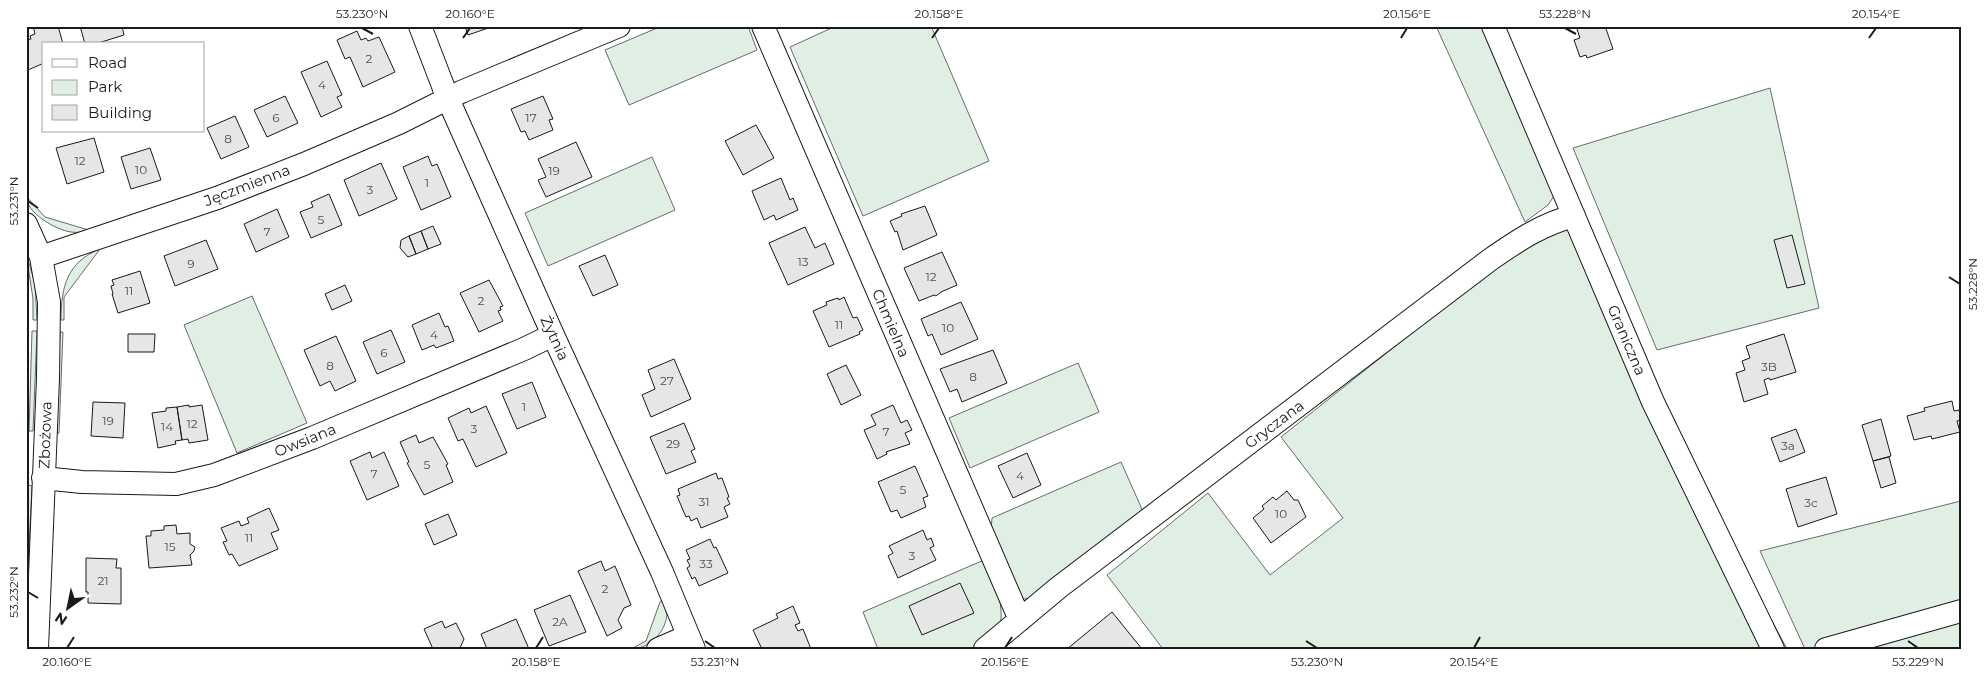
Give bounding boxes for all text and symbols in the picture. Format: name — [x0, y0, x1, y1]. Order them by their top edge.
text: 53.230°N — [336, 6, 388, 21]
text: 20.160°E — [445, 6, 495, 21]
text: 20.158°E — [915, 6, 963, 21]
text: 20.156°E — [1383, 6, 1431, 21]
text: 53.228°N — [1539, 6, 1591, 21]
text: 20.154°E — [1852, 6, 1900, 21]
legend — [42, 42, 205, 132]
house number: 2 — [366, 51, 373, 66]
text: Road — [88, 53, 127, 72]
text: Park — [88, 77, 122, 96]
house number: 4 — [318, 77, 326, 92]
text: Building — [88, 103, 152, 122]
house number: 6 — [272, 110, 280, 125]
house number: 17 — [525, 110, 537, 125]
house number: 8 — [224, 131, 232, 146]
house number: 12 — [74, 153, 86, 168]
street label: Jęczmienna — [200, 160, 293, 210]
house number: 10 — [135, 162, 147, 177]
house number: 19 — [548, 163, 560, 178]
house number: 1 — [425, 175, 429, 190]
text: 53.231°N — [6, 177, 21, 225]
house number: 3 — [367, 182, 374, 197]
house number: 5 — [318, 212, 325, 227]
house number: 7 — [263, 224, 271, 239]
house number: 13 — [797, 254, 809, 269]
house number: 9 — [187, 256, 195, 271]
text: 53.228°N — [1965, 258, 1980, 310]
house number: 12 — [925, 269, 937, 284]
house number: 11 — [125, 283, 133, 298]
street label: Chmielna — [868, 286, 914, 360]
house number: 2 — [478, 293, 485, 308]
street label: Graniczna — [1604, 302, 1650, 378]
street label: Żytnia — [536, 313, 574, 363]
house number: 11 — [835, 317, 843, 332]
house number: 10 — [942, 320, 954, 335]
house number: 4 — [430, 327, 438, 342]
house number: 6 — [380, 345, 388, 360]
house number: 8 — [326, 358, 334, 373]
house number: 3B — [1761, 359, 1777, 374]
house number: 8 — [969, 369, 977, 384]
house number: 27 — [660, 373, 674, 388]
street label: Gryczana — [1241, 396, 1307, 452]
house number: 1 — [522, 399, 526, 414]
street label: Zbożowa — [34, 401, 56, 469]
house number: 19 — [102, 413, 114, 428]
house number: 12 — [186, 416, 198, 431]
house number: 14 — [161, 419, 173, 434]
street label: Owsiana — [271, 419, 339, 461]
house number: 3 — [471, 421, 478, 436]
house number: 7 — [882, 424, 890, 439]
house number: 29 — [666, 436, 680, 451]
house number: 3a — [1781, 438, 1795, 453]
house number: 5 — [424, 457, 431, 472]
house number: 7 — [370, 466, 378, 481]
house number: 4 — [1016, 468, 1024, 483]
house number: 5 — [900, 482, 907, 497]
house number: 31 — [698, 494, 710, 509]
house number: 3c — [1804, 495, 1818, 510]
house number: 10 — [1275, 506, 1287, 521]
house number: 11 — [245, 530, 253, 545]
house number: 15 — [164, 539, 176, 554]
house number: 3 — [909, 548, 916, 563]
house number: 33 — [699, 556, 713, 571]
text: 53.232°N — [6, 566, 21, 618]
house number: 21 — [97, 573, 109, 588]
house number: 2 — [602, 581, 609, 596]
north arrow — [42, 582, 92, 632]
text: N — [51, 608, 71, 630]
house number: 2A — [552, 614, 568, 629]
text: 20.160°E — [42, 654, 92, 669]
text: 20.158°E — [512, 654, 560, 669]
text: 53.231°N — [691, 654, 739, 669]
text: 20.156°E — [981, 654, 1029, 669]
text: 53.230°N — [1291, 654, 1343, 669]
text: 20.154°E — [1450, 654, 1498, 669]
text: 53.229°N — [1892, 654, 1944, 669]

